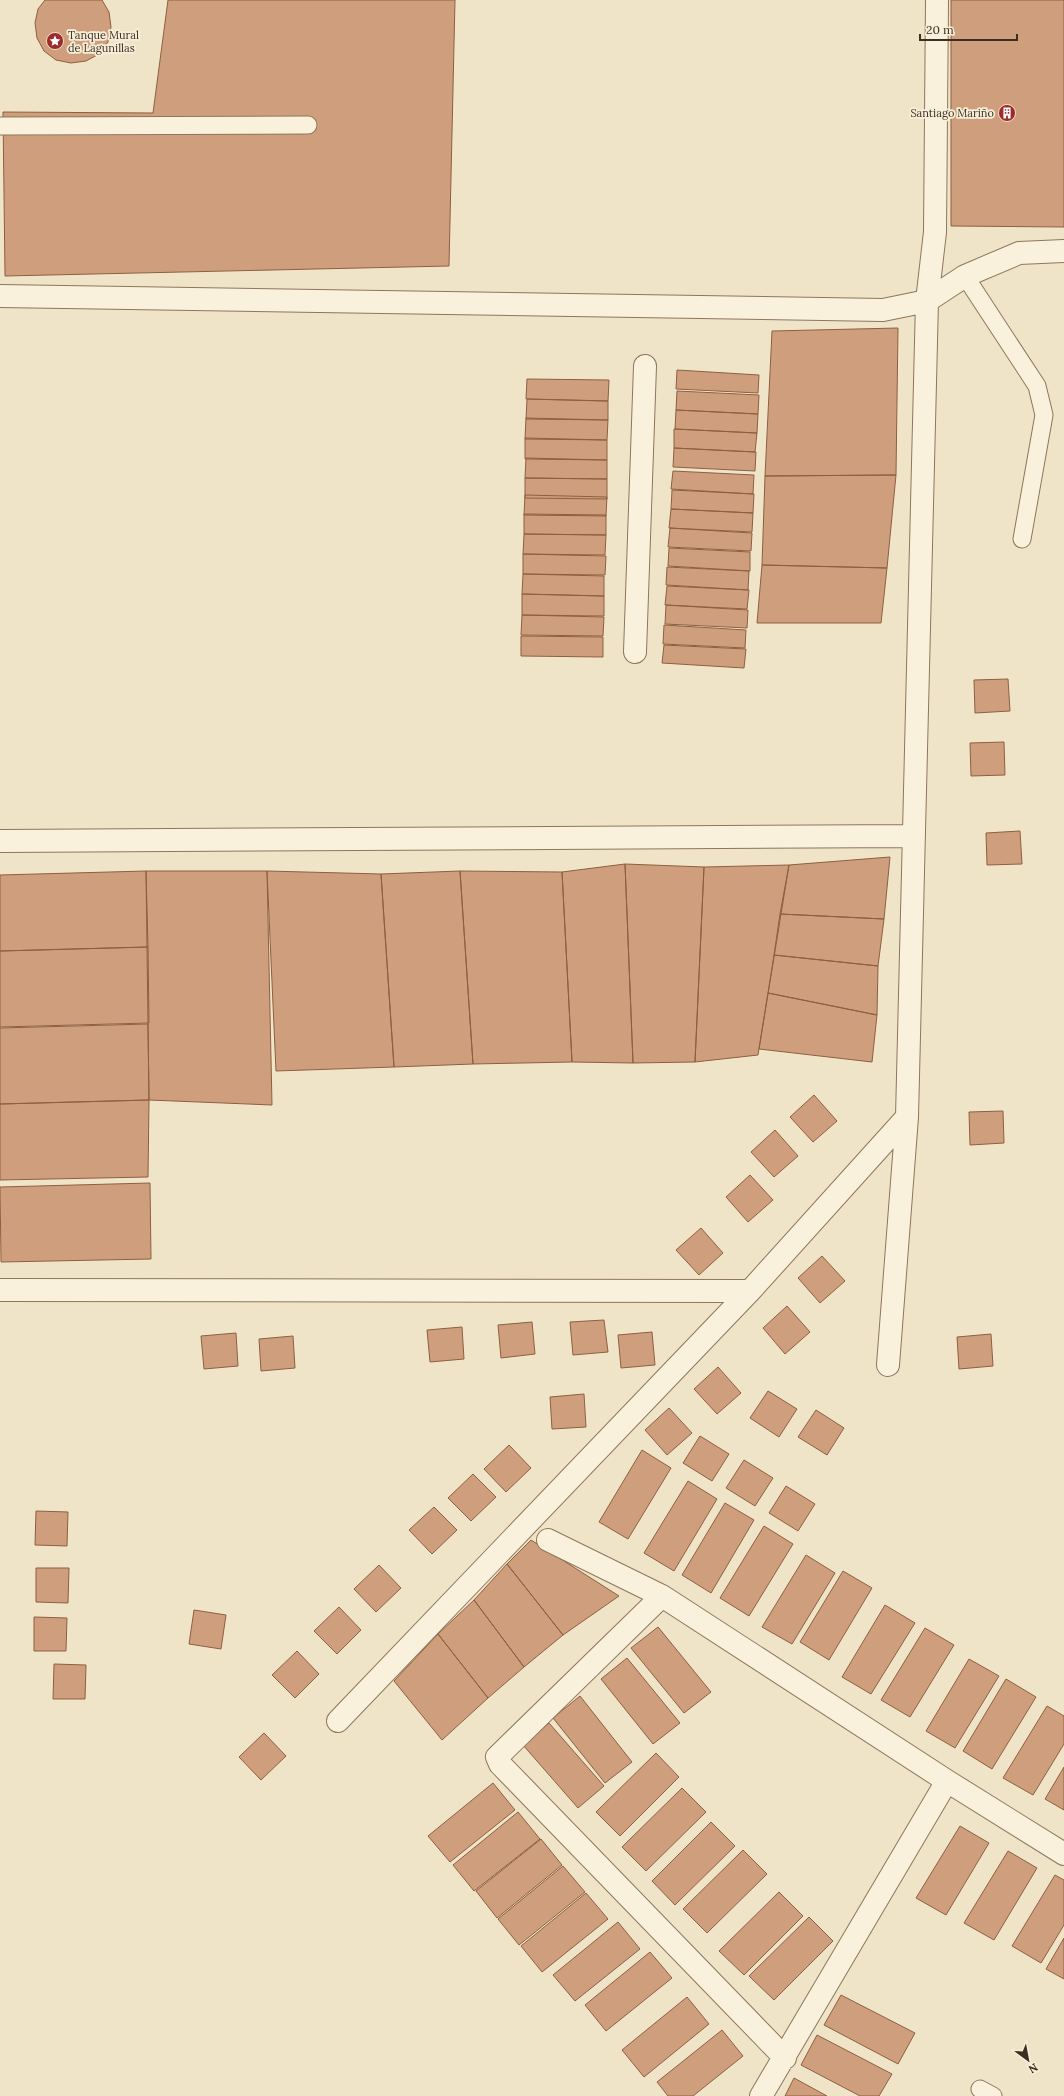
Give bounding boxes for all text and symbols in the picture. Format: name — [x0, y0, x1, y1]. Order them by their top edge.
scale bar — [920, 16, 1017, 42]
text: 20 m — [926, 22, 954, 37]
place label: Tanque Mural de Lagunillas — [68, 28, 139, 55]
place icon: Tanque Mural de Lagunillas — [45, 31, 65, 51]
building icon: Santiago Mariño — [997, 103, 1017, 123]
place label: Santiago Mariño — [910, 106, 994, 120]
north arrow — [1008, 2040, 1048, 2080]
text: N — [1026, 2060, 1041, 2077]

